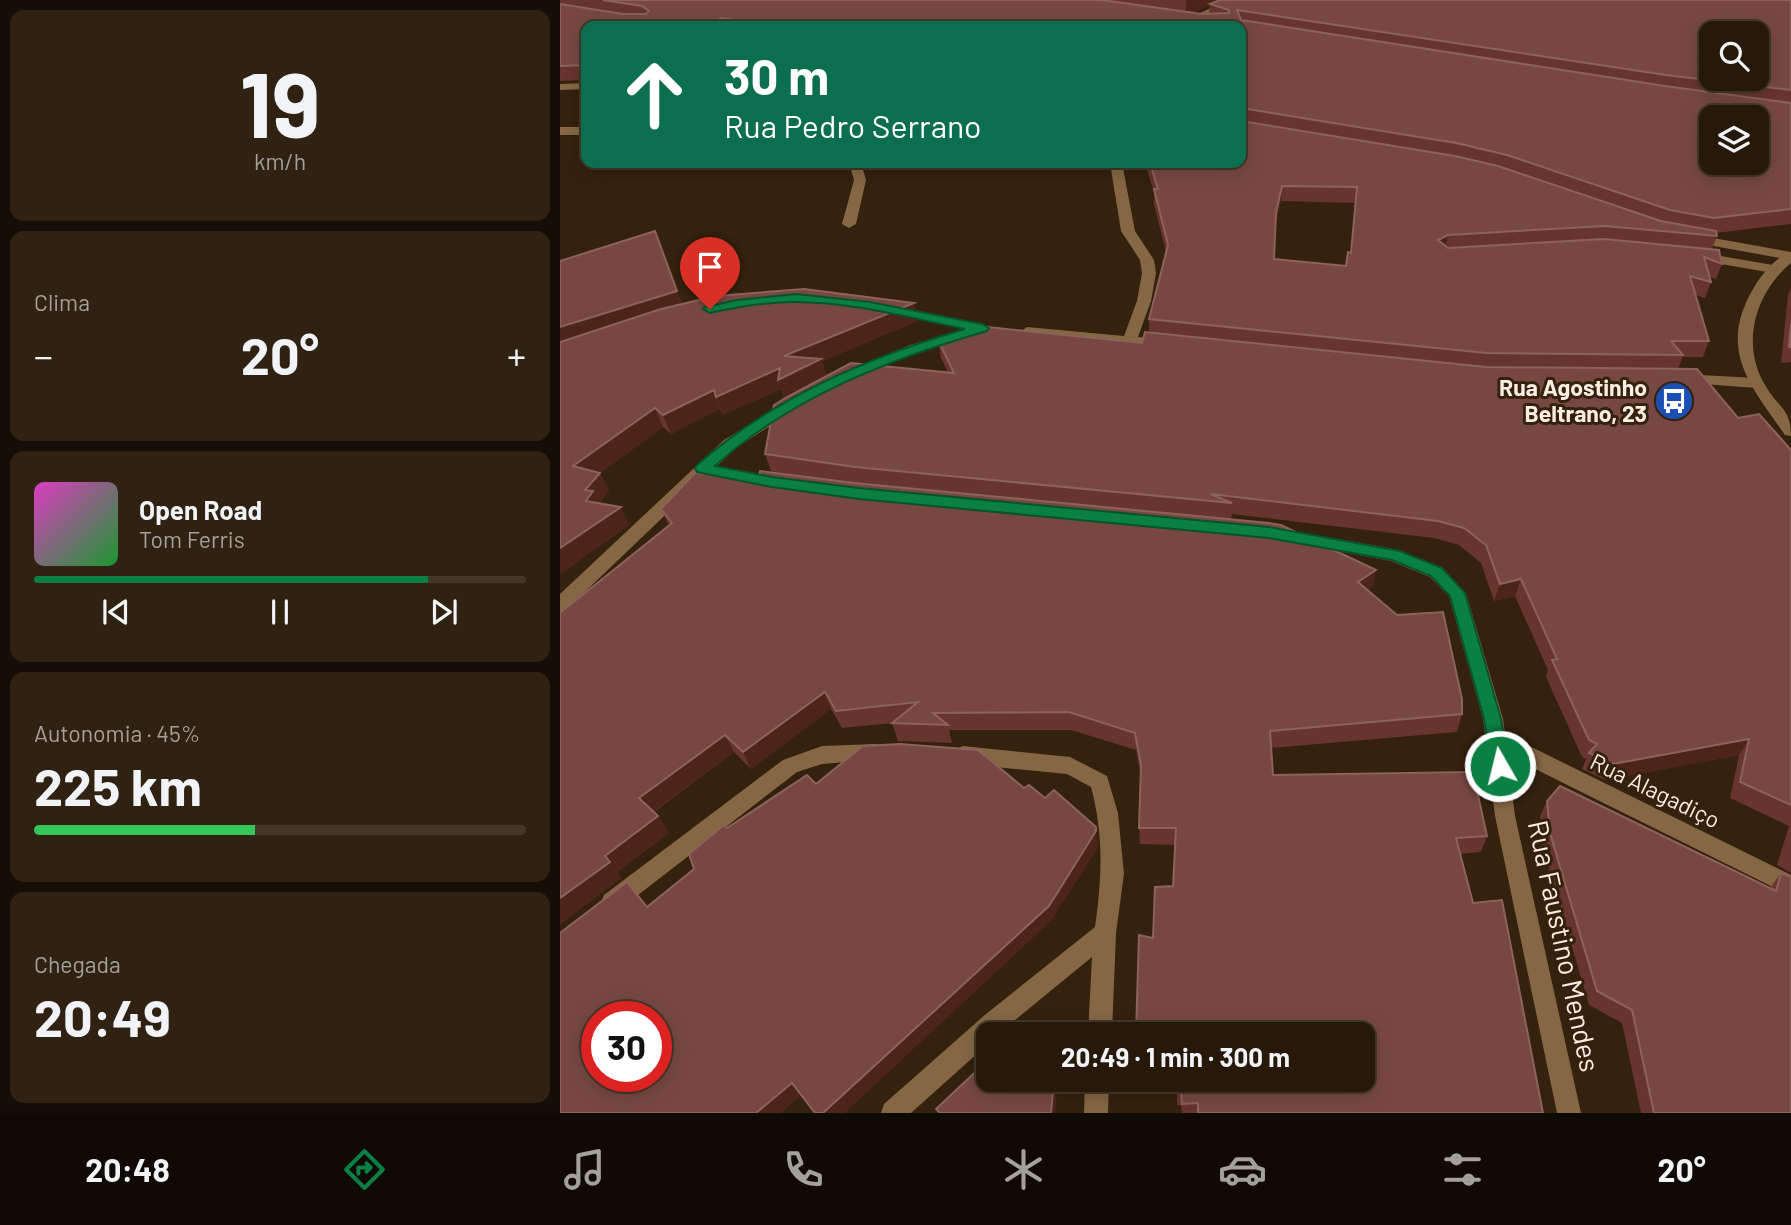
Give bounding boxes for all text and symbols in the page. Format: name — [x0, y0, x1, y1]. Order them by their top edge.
map controls — [1699, 21, 1769, 175]
button: search — [1699, 21, 1769, 91]
text: 30 m — [724, 46, 829, 105]
text: 19 — [240, 47, 320, 156]
icon: ahead — [609, 49, 700, 140]
button: layers — [1699, 105, 1769, 175]
text: Rua Pedro Serrano — [724, 106, 982, 144]
text: km/h — [254, 147, 306, 175]
pin — [680, 237, 740, 309]
icon: arrive — [691, 248, 729, 286]
text: Clima — [34, 288, 90, 316]
text: 20° — [241, 323, 319, 385]
text: − — [34, 332, 53, 378]
text: + — [507, 332, 526, 378]
place label: Rua Agostinho Beltrano, 23 — [1499, 373, 1647, 427]
bus stop icon: Rua Agostinho Beltrano, 23 — [1653, 380, 1695, 422]
text: Open Road — [139, 494, 262, 525]
text: Tom Ferris — [139, 525, 245, 553]
icon: previous — [97, 593, 135, 631]
icon: pause — [261, 593, 299, 631]
icon: next — [425, 593, 463, 631]
text: Autonomia · 45% — [34, 719, 200, 747]
position arrow — [1463, 729, 1537, 803]
street label: Rua Alagadiço — [1586, 747, 1725, 834]
text: 225 km — [34, 754, 202, 816]
street label: Rua Faustino Mendes — [1522, 817, 1608, 1075]
text: Chegada — [34, 950, 121, 978]
text: 20:49 — [34, 985, 171, 1047]
speed limit sign: 30 — [581, 1001, 672, 1092]
text: 20:49 · 1 min · 300 m — [1061, 1041, 1290, 1072]
icon: directions — [340, 1145, 389, 1194]
icon: music — [560, 1145, 609, 1194]
icon: phone — [779, 1145, 828, 1194]
icon: climate — [999, 1145, 1048, 1194]
icon: car — [1218, 1145, 1267, 1194]
icon: filters — [1438, 1145, 1487, 1194]
text: 20:48 — [85, 1150, 170, 1188]
text: 20° — [1657, 1150, 1706, 1188]

